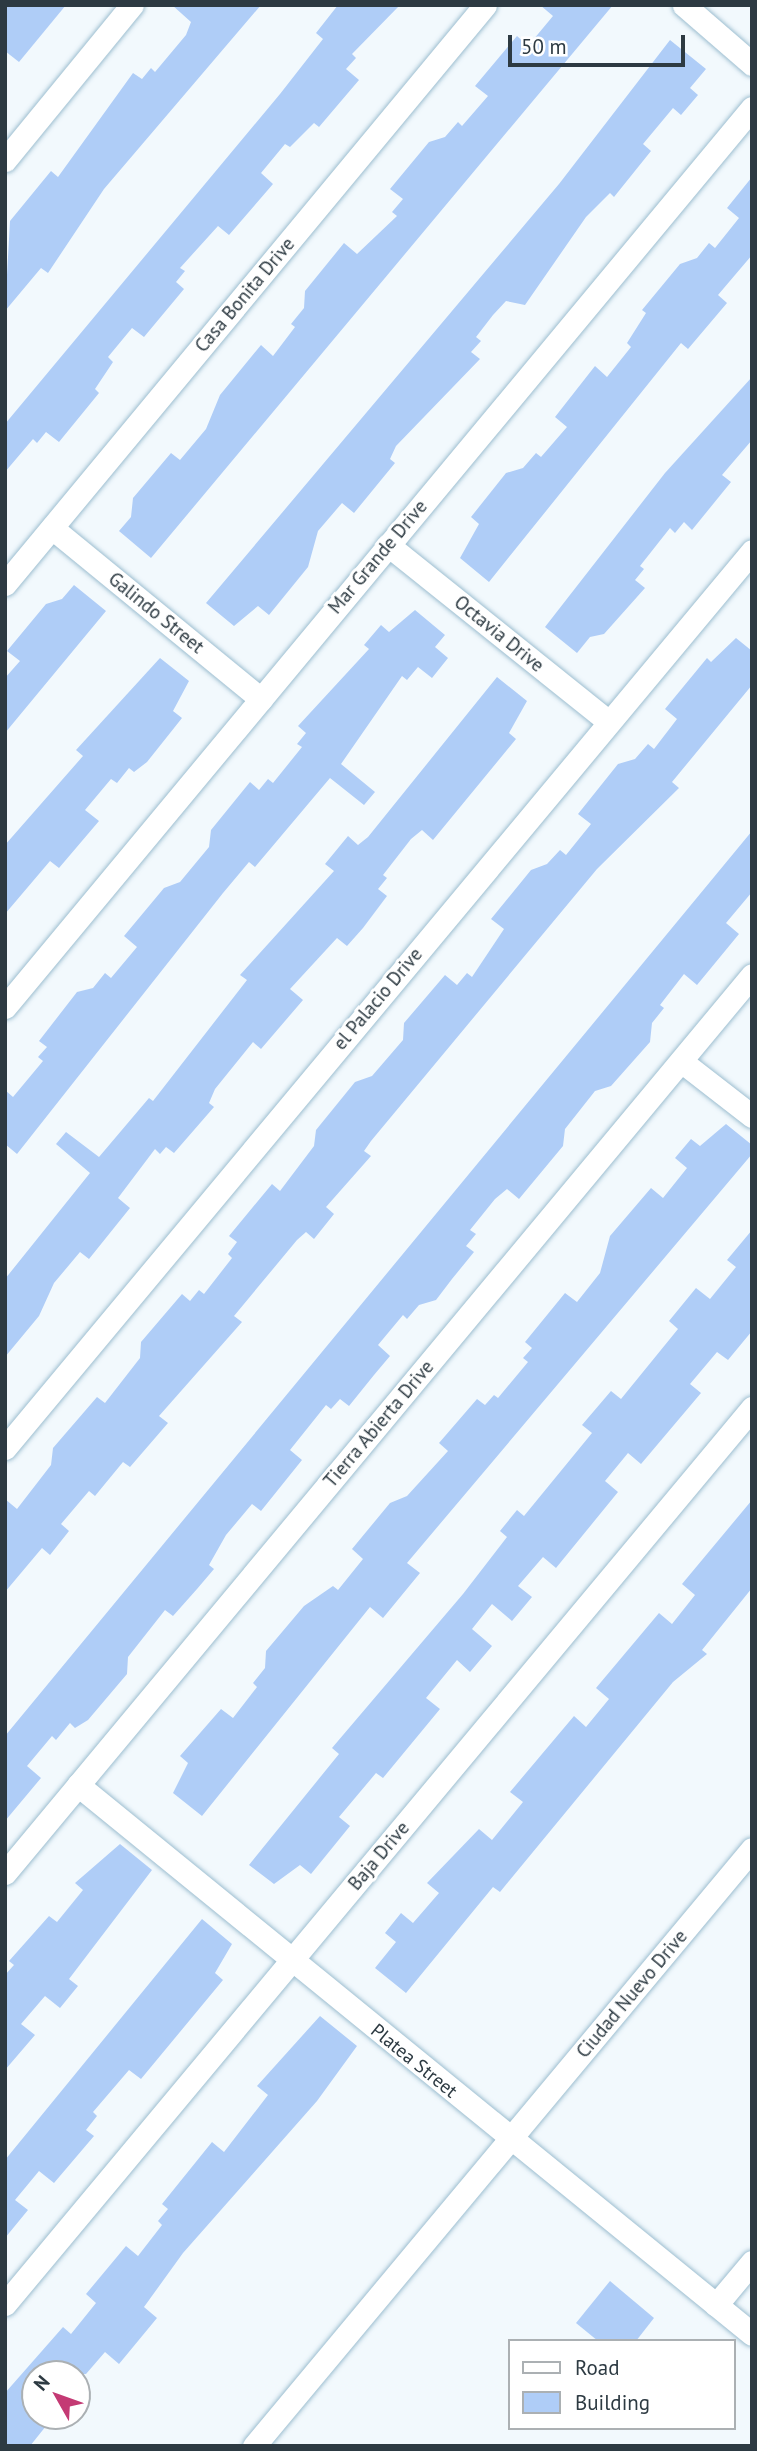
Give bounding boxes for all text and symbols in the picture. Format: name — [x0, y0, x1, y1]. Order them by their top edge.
scale bar — [512, 21, 689, 65]
text: 50 m — [521, 33, 567, 60]
street label: Casa Bonita Drive — [190, 233, 300, 357]
street label: Mar Grande Drive — [324, 496, 432, 618]
street label: Galindo Street — [104, 568, 208, 658]
street label: Octavia Drive — [450, 591, 548, 677]
street label: el Palacio Drive — [329, 943, 427, 1055]
street label: Tierra Abierta Drive — [319, 1356, 439, 1492]
street label: Baja Drive — [344, 1817, 414, 1895]
street label: Ciudad Nuevo Drive — [572, 1925, 692, 2063]
street label: Platea Street — [366, 2019, 462, 2103]
legend — [508, 2339, 736, 2430]
text: Road — [575, 2354, 619, 2381]
north arrow — [21, 2360, 91, 2430]
text: N — [28, 2370, 55, 2395]
text: Building — [575, 2389, 650, 2416]

